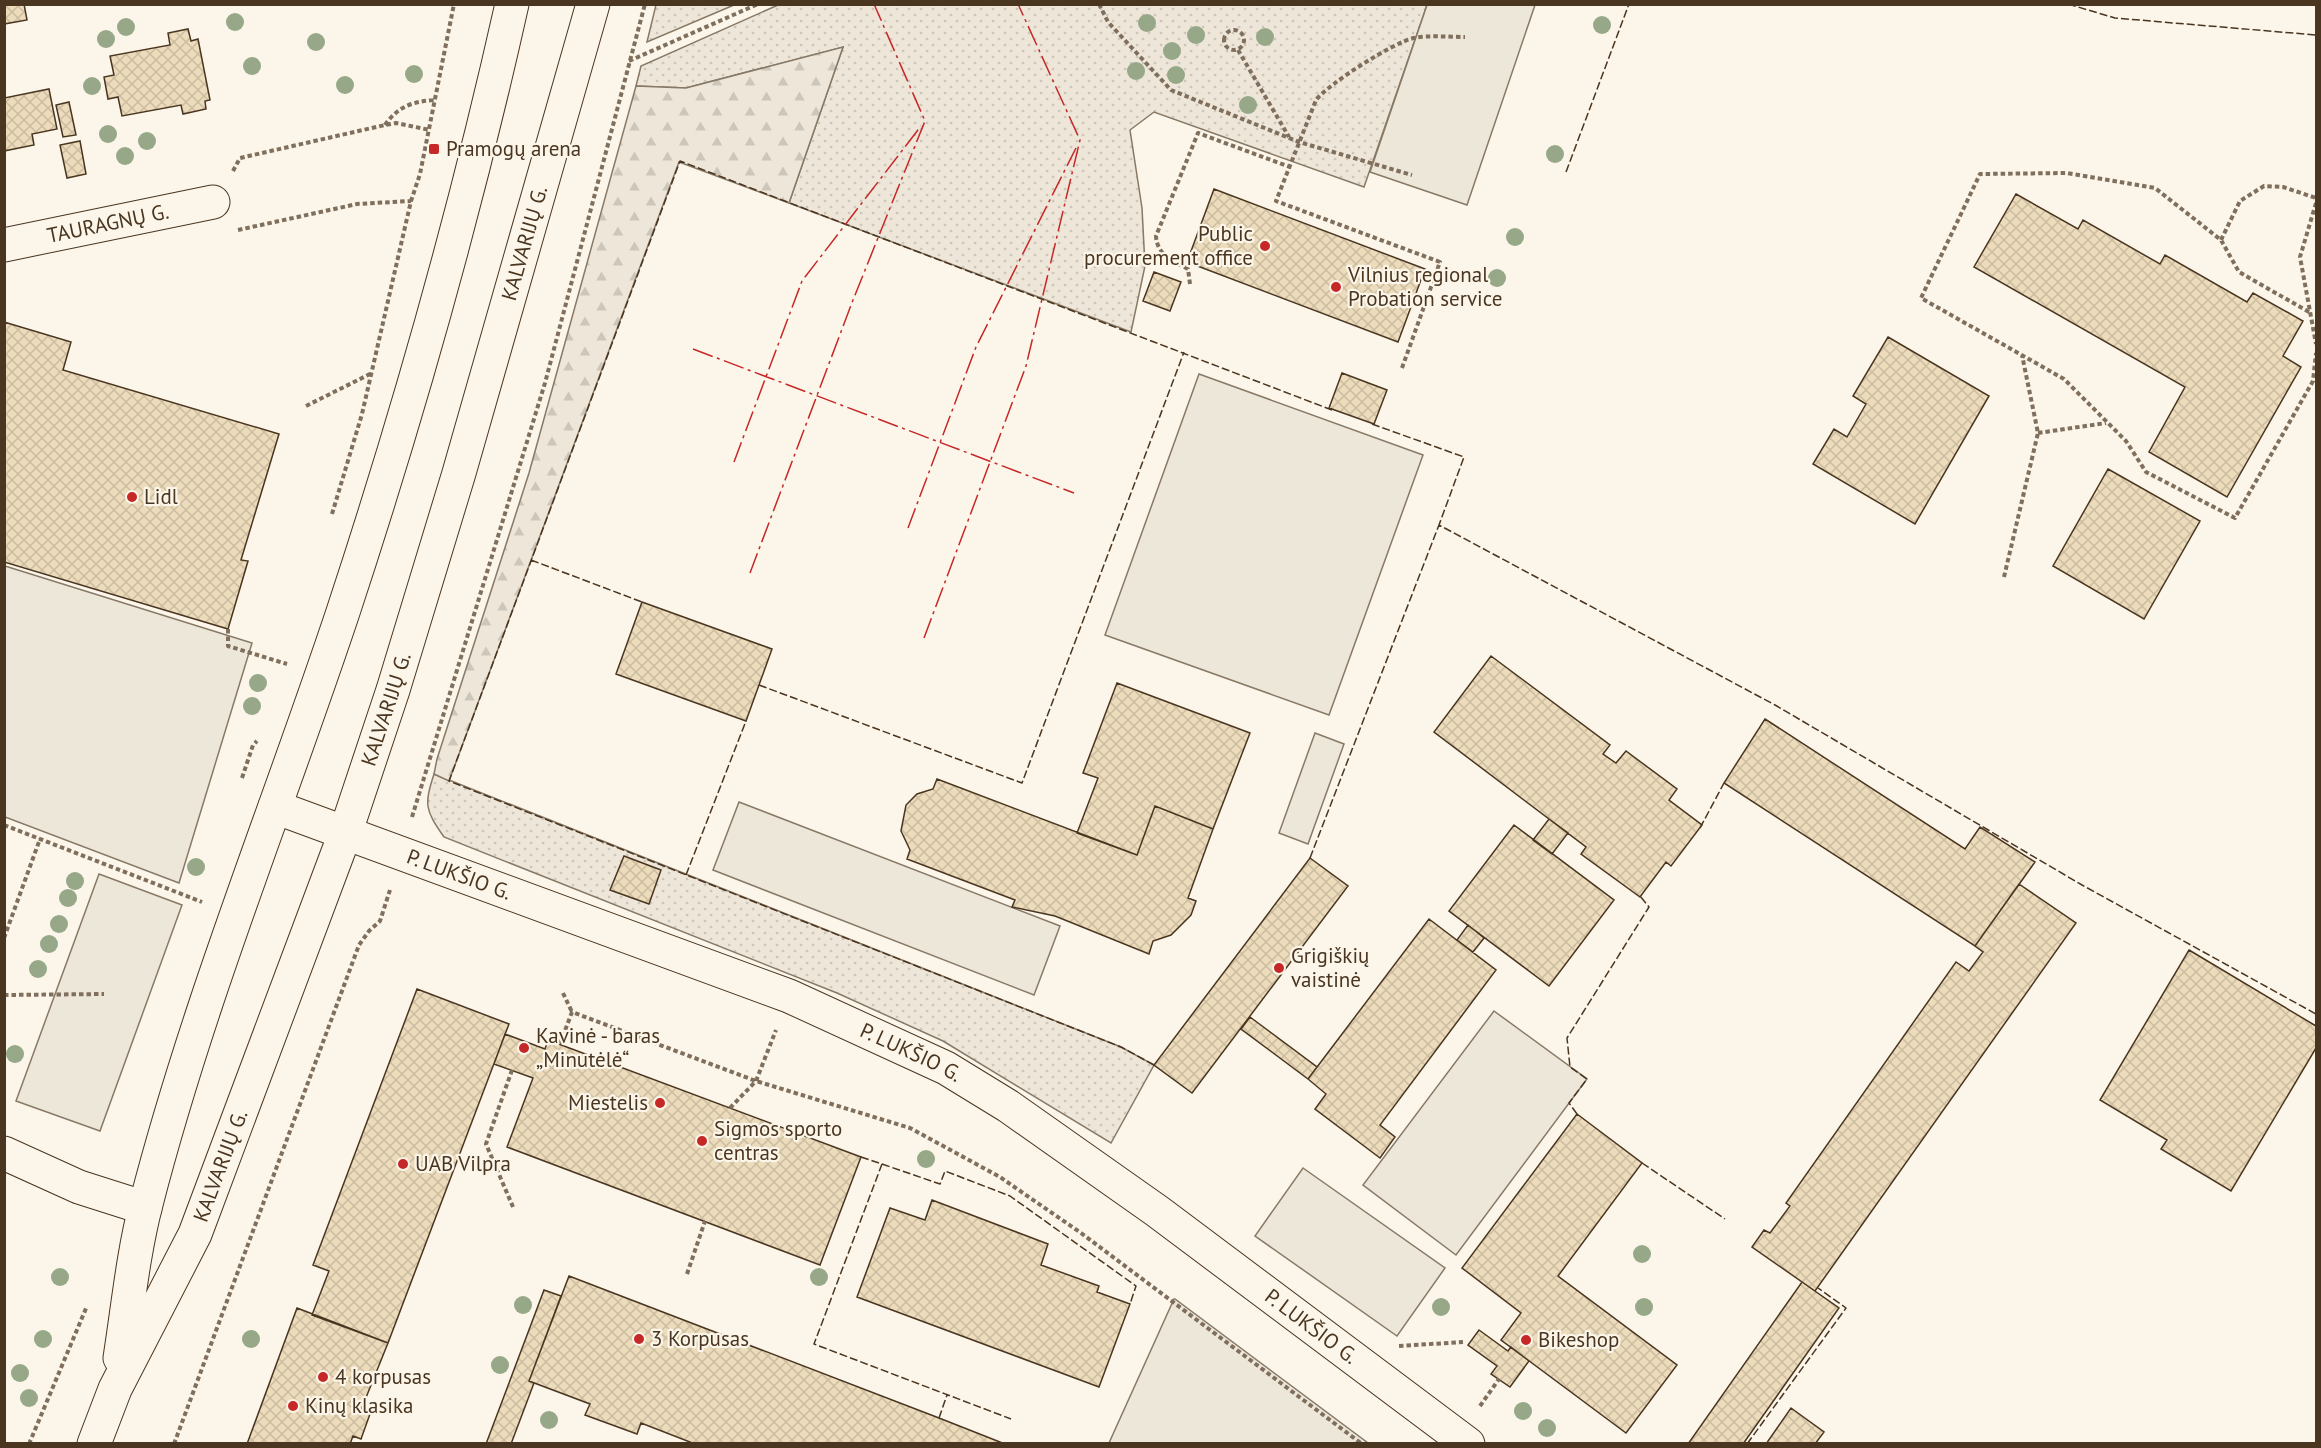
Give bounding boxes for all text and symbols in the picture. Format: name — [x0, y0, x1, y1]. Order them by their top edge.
place label: Pramogų arena — [446, 135, 581, 162]
marker: Pramogų arena — [427, 142, 441, 156]
street label: KALVARIJŲ G. — [495, 183, 553, 304]
street label: TAURAGNŲ G. — [44, 197, 171, 249]
place label: Public procurement office — [1084, 220, 1253, 271]
marker: Public procurement office — [1258, 239, 1272, 253]
place label: Vilnius regional Probation service — [1347, 261, 1502, 312]
marker: Vilnius regional Probation service — [1329, 280, 1343, 294]
place label: Lidl — [144, 483, 178, 510]
marker: Lidl — [125, 490, 139, 504]
street label: KALVARIJŲ G. — [355, 649, 417, 769]
street label: P. LUKŠIO G. — [403, 843, 515, 906]
place label: Grigiškių vaistinė — [1291, 942, 1369, 993]
marker: Grigiškių vaistinė — [1272, 961, 1286, 975]
street label: P. LUKŠIO G. — [856, 1016, 967, 1088]
place label: Kavinė - baras „Minutėlė“ — [536, 1022, 660, 1073]
marker: Kavinė - baras „Minutėlė“ — [517, 1041, 531, 1055]
place label: Miestelis — [568, 1089, 648, 1116]
marker: Miestelis — [653, 1096, 667, 1110]
street label: KALVARIJŲ G. — [187, 1106, 253, 1226]
place label: Sigmos sporto centras — [714, 1115, 842, 1166]
marker: Sigmos sporto centras — [695, 1134, 709, 1148]
place label: UAB Vilpra — [415, 1150, 511, 1177]
marker: UAB Vilpra — [396, 1157, 410, 1171]
street label: P. LUKŠIO G. — [1260, 1282, 1363, 1370]
place label: 3 Korpusas — [651, 1325, 749, 1352]
place label: Bikeshop — [1538, 1326, 1619, 1353]
marker: 3 Korpusas — [632, 1332, 646, 1346]
marker: Bikeshop — [1519, 1333, 1533, 1347]
place label: 4 korpusas — [335, 1363, 431, 1390]
marker: 4 korpusas — [316, 1370, 330, 1384]
place label: Kinų klasika — [305, 1392, 413, 1419]
marker: Kinų klasika — [286, 1399, 300, 1413]

